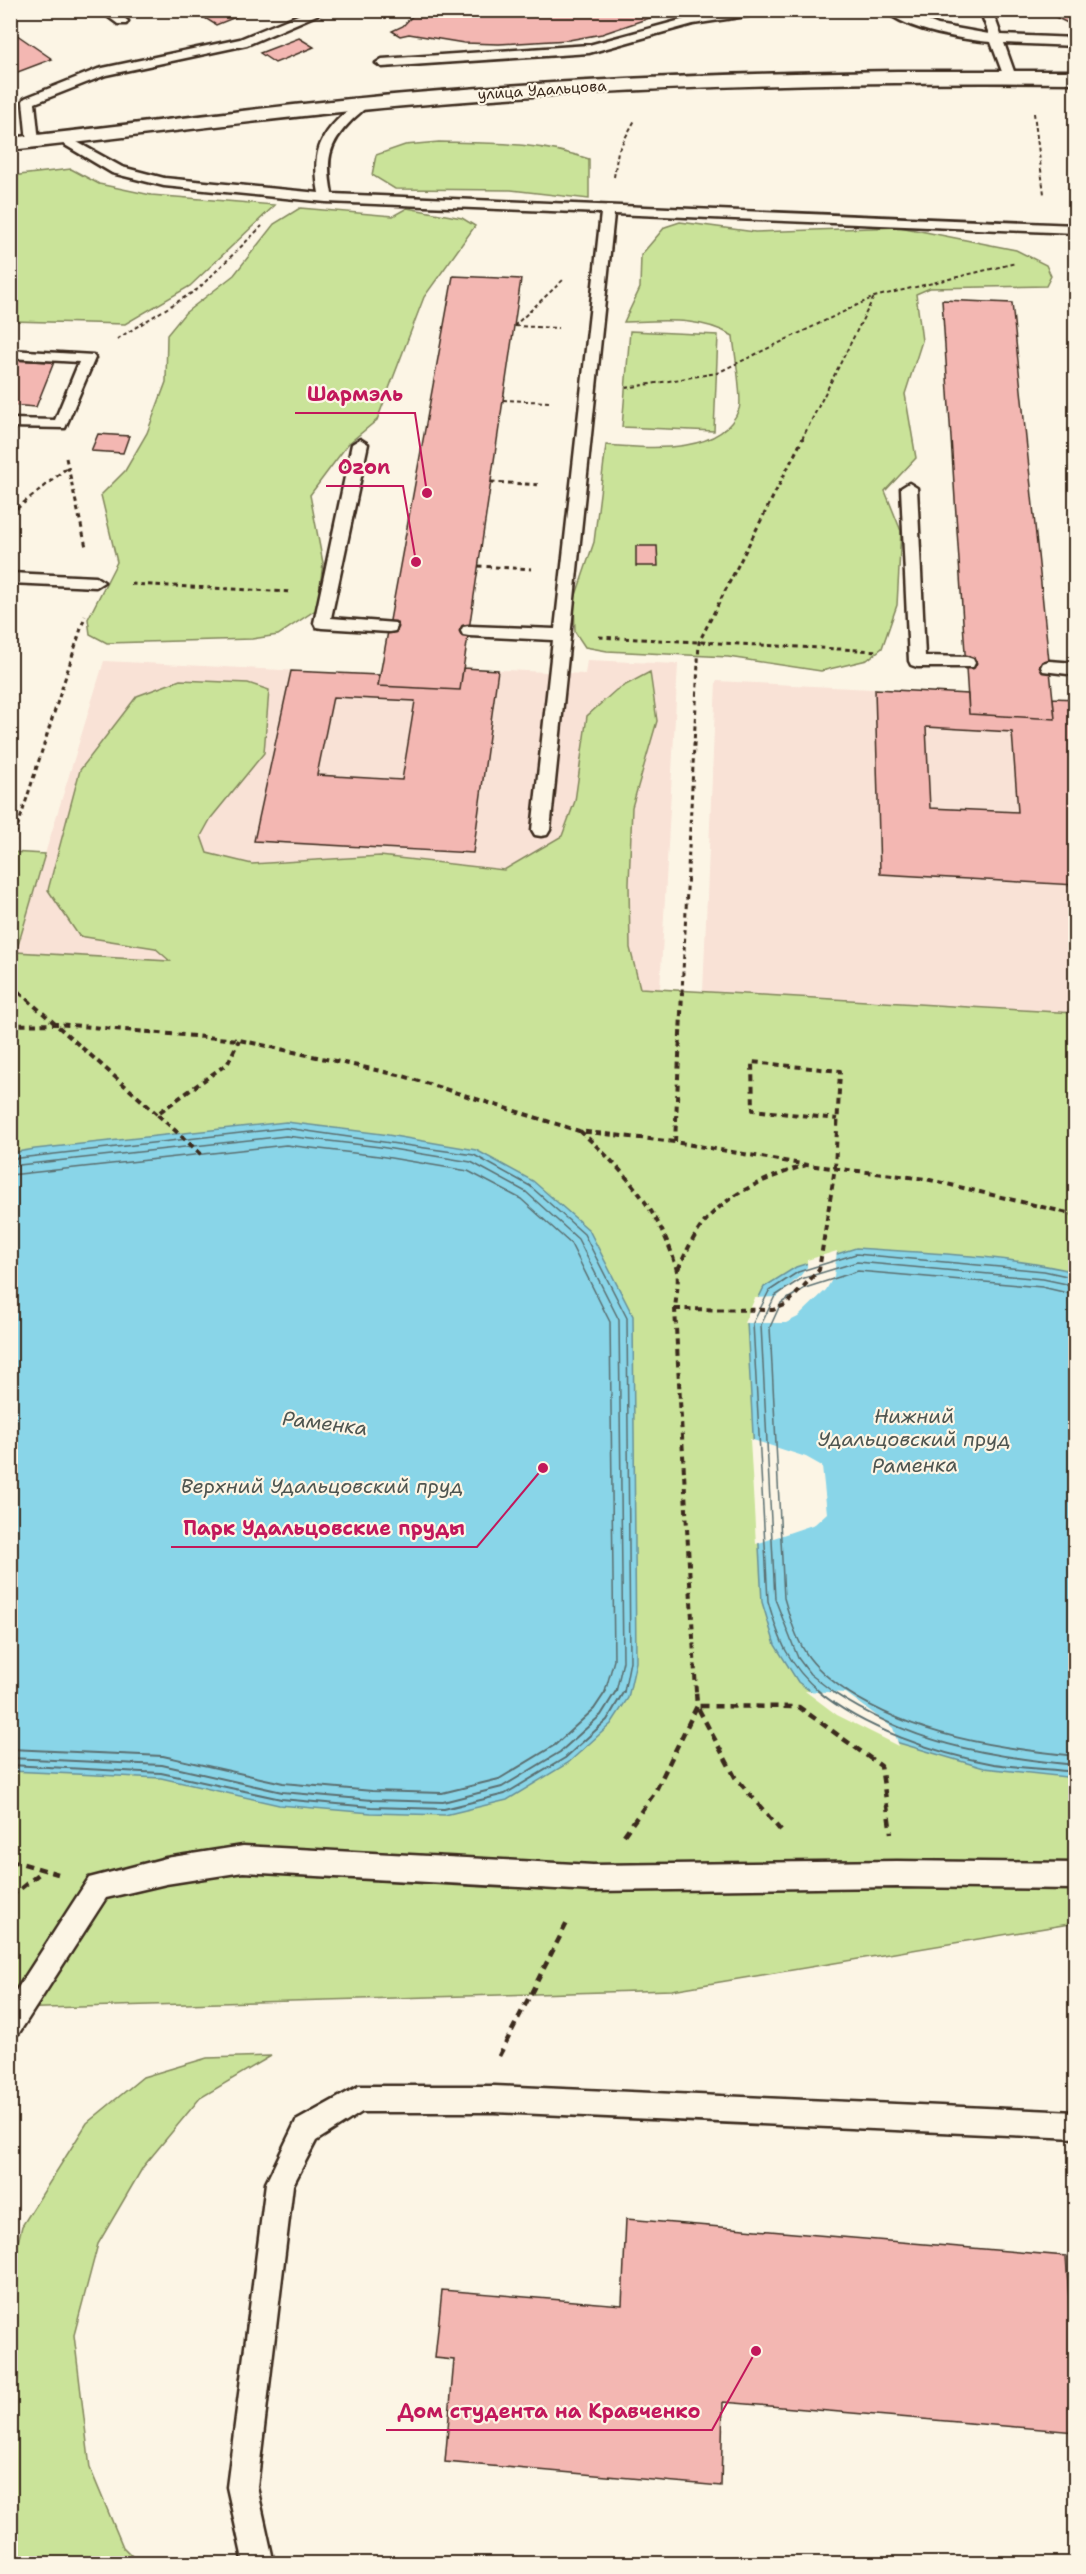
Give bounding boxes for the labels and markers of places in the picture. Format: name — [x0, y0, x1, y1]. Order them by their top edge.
callout: Шармэль — [295, 375, 415, 413]
callout: Ozon — [326, 448, 403, 486]
callout: Парк Удальцовские пруды — [171, 1509, 477, 1547]
callout: Дом студента на Кравченко — [386, 2392, 712, 2430]

